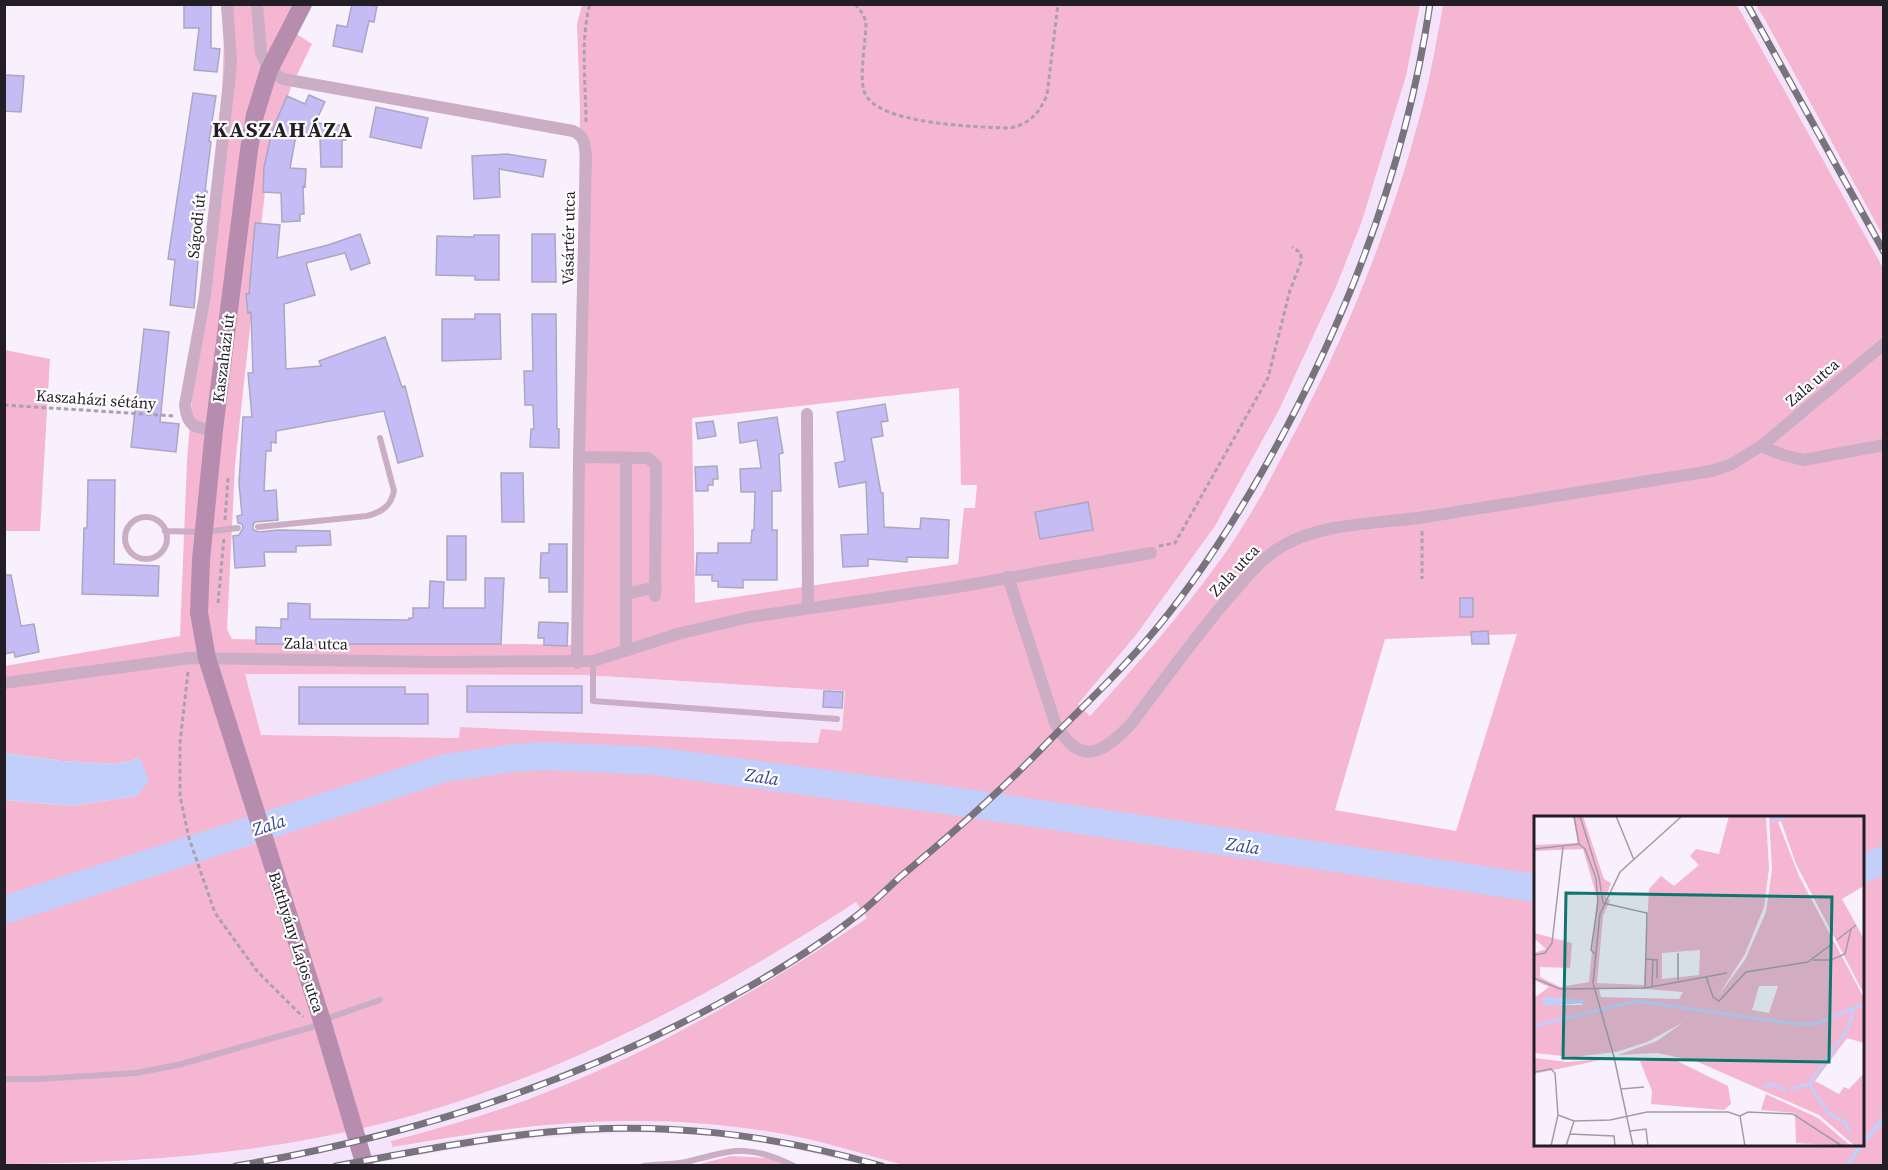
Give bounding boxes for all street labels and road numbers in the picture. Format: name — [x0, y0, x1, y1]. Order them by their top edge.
street label: Vásártér utca — [556, 190, 580, 285]
street label: Ságodi út — [182, 192, 210, 260]
street label: Kaszaházi út — [207, 312, 239, 404]
street label: Zala utca — [1780, 352, 1844, 411]
street label: Kaszaházi sétány — [35, 384, 158, 414]
street label: Zala utca — [1204, 538, 1264, 601]
street label: Zala utca — [284, 631, 349, 655]
street label: Batthyány Lajos utca — [264, 869, 330, 1016]

